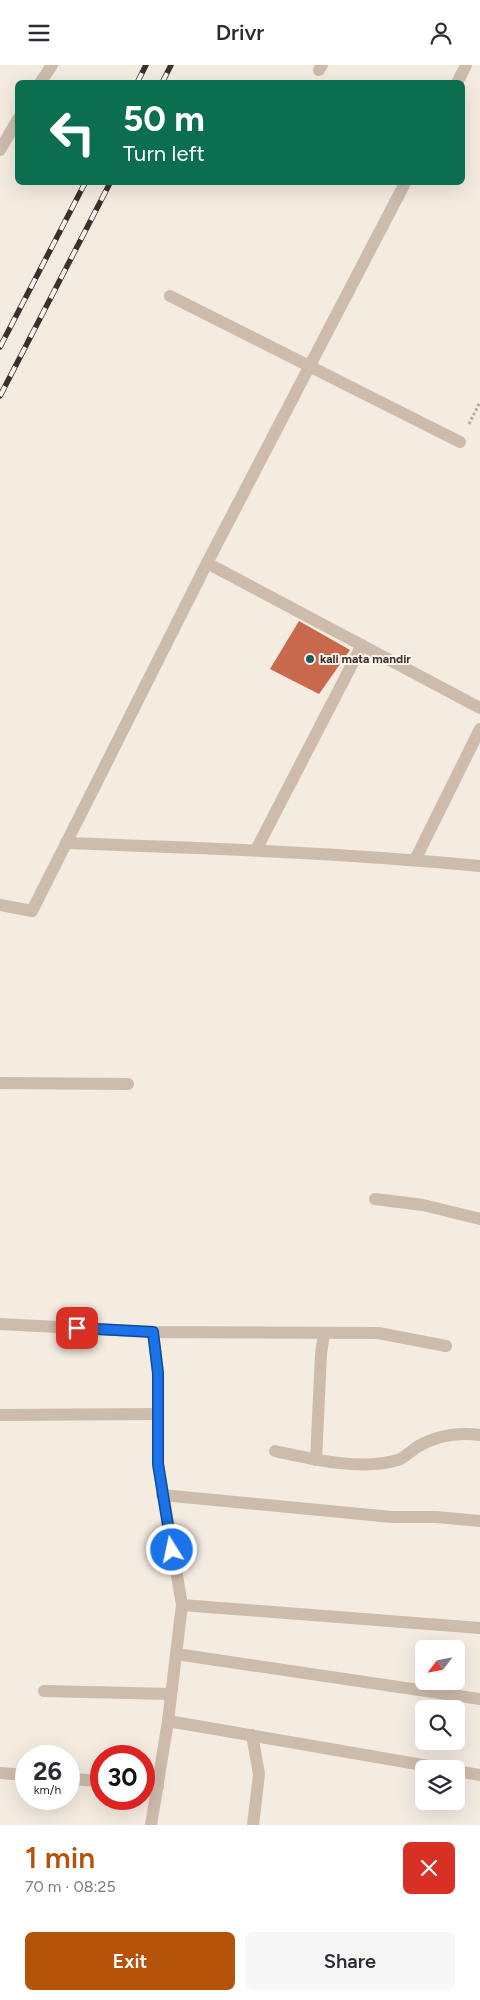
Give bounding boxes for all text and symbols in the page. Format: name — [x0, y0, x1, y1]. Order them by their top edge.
icon: menu — [25, 19, 53, 47]
text: Drivr — [216, 19, 264, 46]
icon: person — [427, 19, 455, 47]
text: 50 m — [123, 98, 205, 140]
icon: left — [40, 100, 105, 165]
text: Turn left — [123, 140, 205, 167]
place label: kali mata mandir — [320, 652, 411, 666]
marker: kali mata mandir — [304, 653, 316, 665]
pin — [56, 1307, 98, 1349]
icon: arrive — [63, 1314, 91, 1342]
position arrow — [145, 1523, 197, 1575]
north arrow — [415, 1640, 465, 1690]
map controls — [415, 1640, 465, 1810]
button: search — [415, 1700, 465, 1750]
speed limit sign: 30 — [90, 1745, 155, 1810]
text: 26 — [33, 1756, 62, 1786]
button: layers — [415, 1760, 465, 1810]
text: km/h — [34, 1783, 61, 1797]
text: 1 min — [25, 1839, 95, 1876]
button: close — [403, 1842, 455, 1894]
text: 70 m · 08:25 — [25, 1877, 116, 1896]
button: Exit — [25, 1932, 235, 1990]
button: Share — [245, 1932, 455, 1990]

